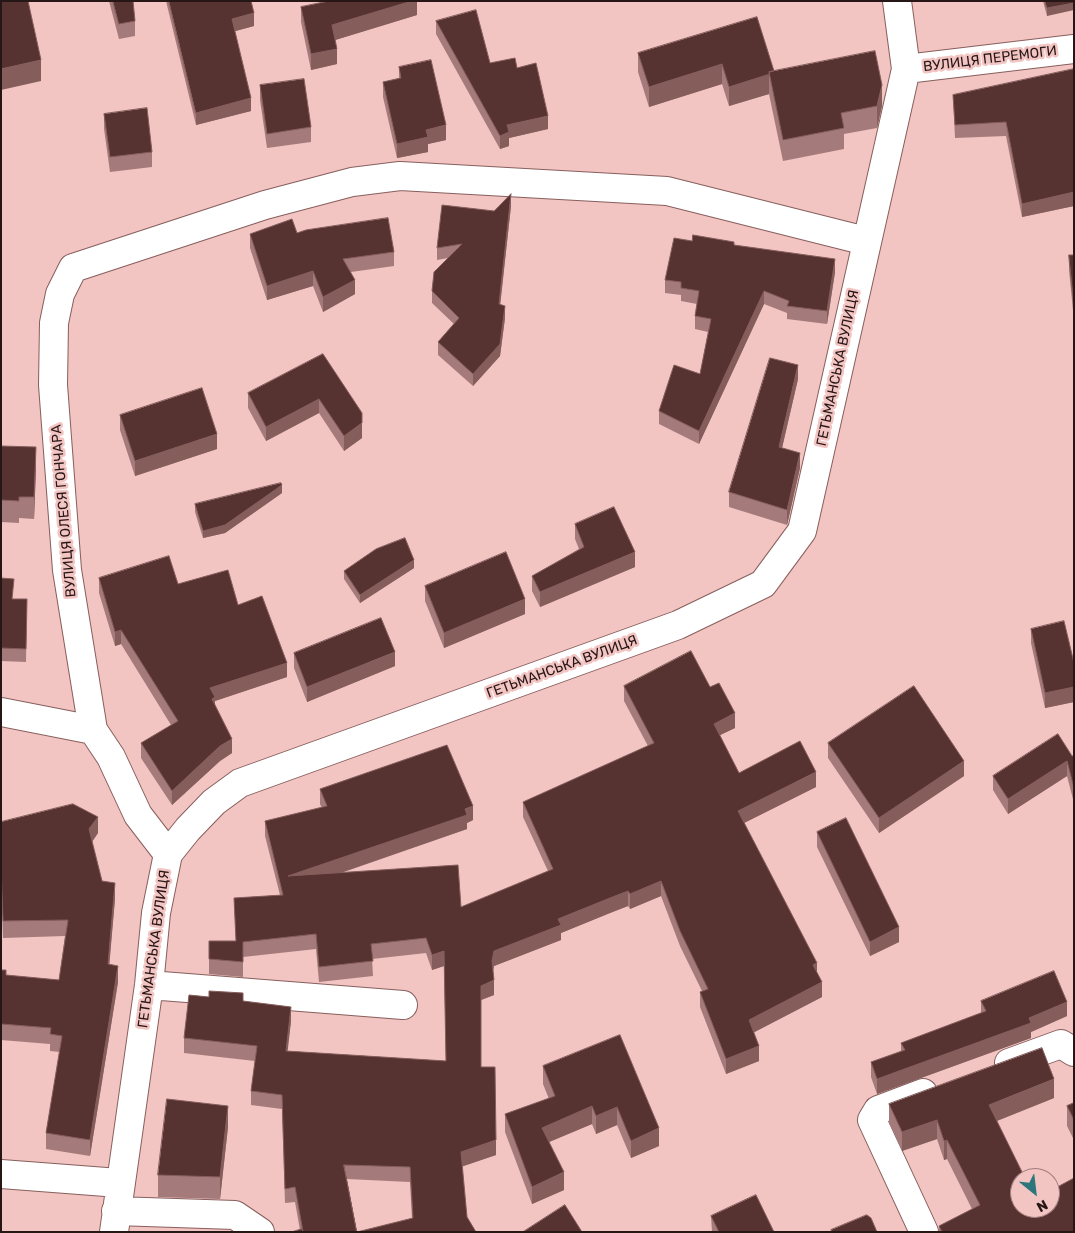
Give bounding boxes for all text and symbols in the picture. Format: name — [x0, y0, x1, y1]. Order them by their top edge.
street label: ВУЛИЦЯ ПЕРЕМОГИ — [922, 42, 1058, 76]
street label: ГЕТЬМАНСЬКА ВУЛИЦЯ — [813, 288, 863, 448]
street label: ВУЛИЦЯ ОЛЕСЯ ГОНЧАРА — [48, 424, 80, 598]
street label: ГЕТЬМАНСЬКА ВУЛИЦЯ — [484, 632, 640, 702]
street label: ГЕТЬМАНСЬКА ВУЛИЦЯ — [135, 869, 173, 1029]
north arrow — [1010, 1168, 1060, 1218]
text: N — [1034, 1196, 1051, 1216]

